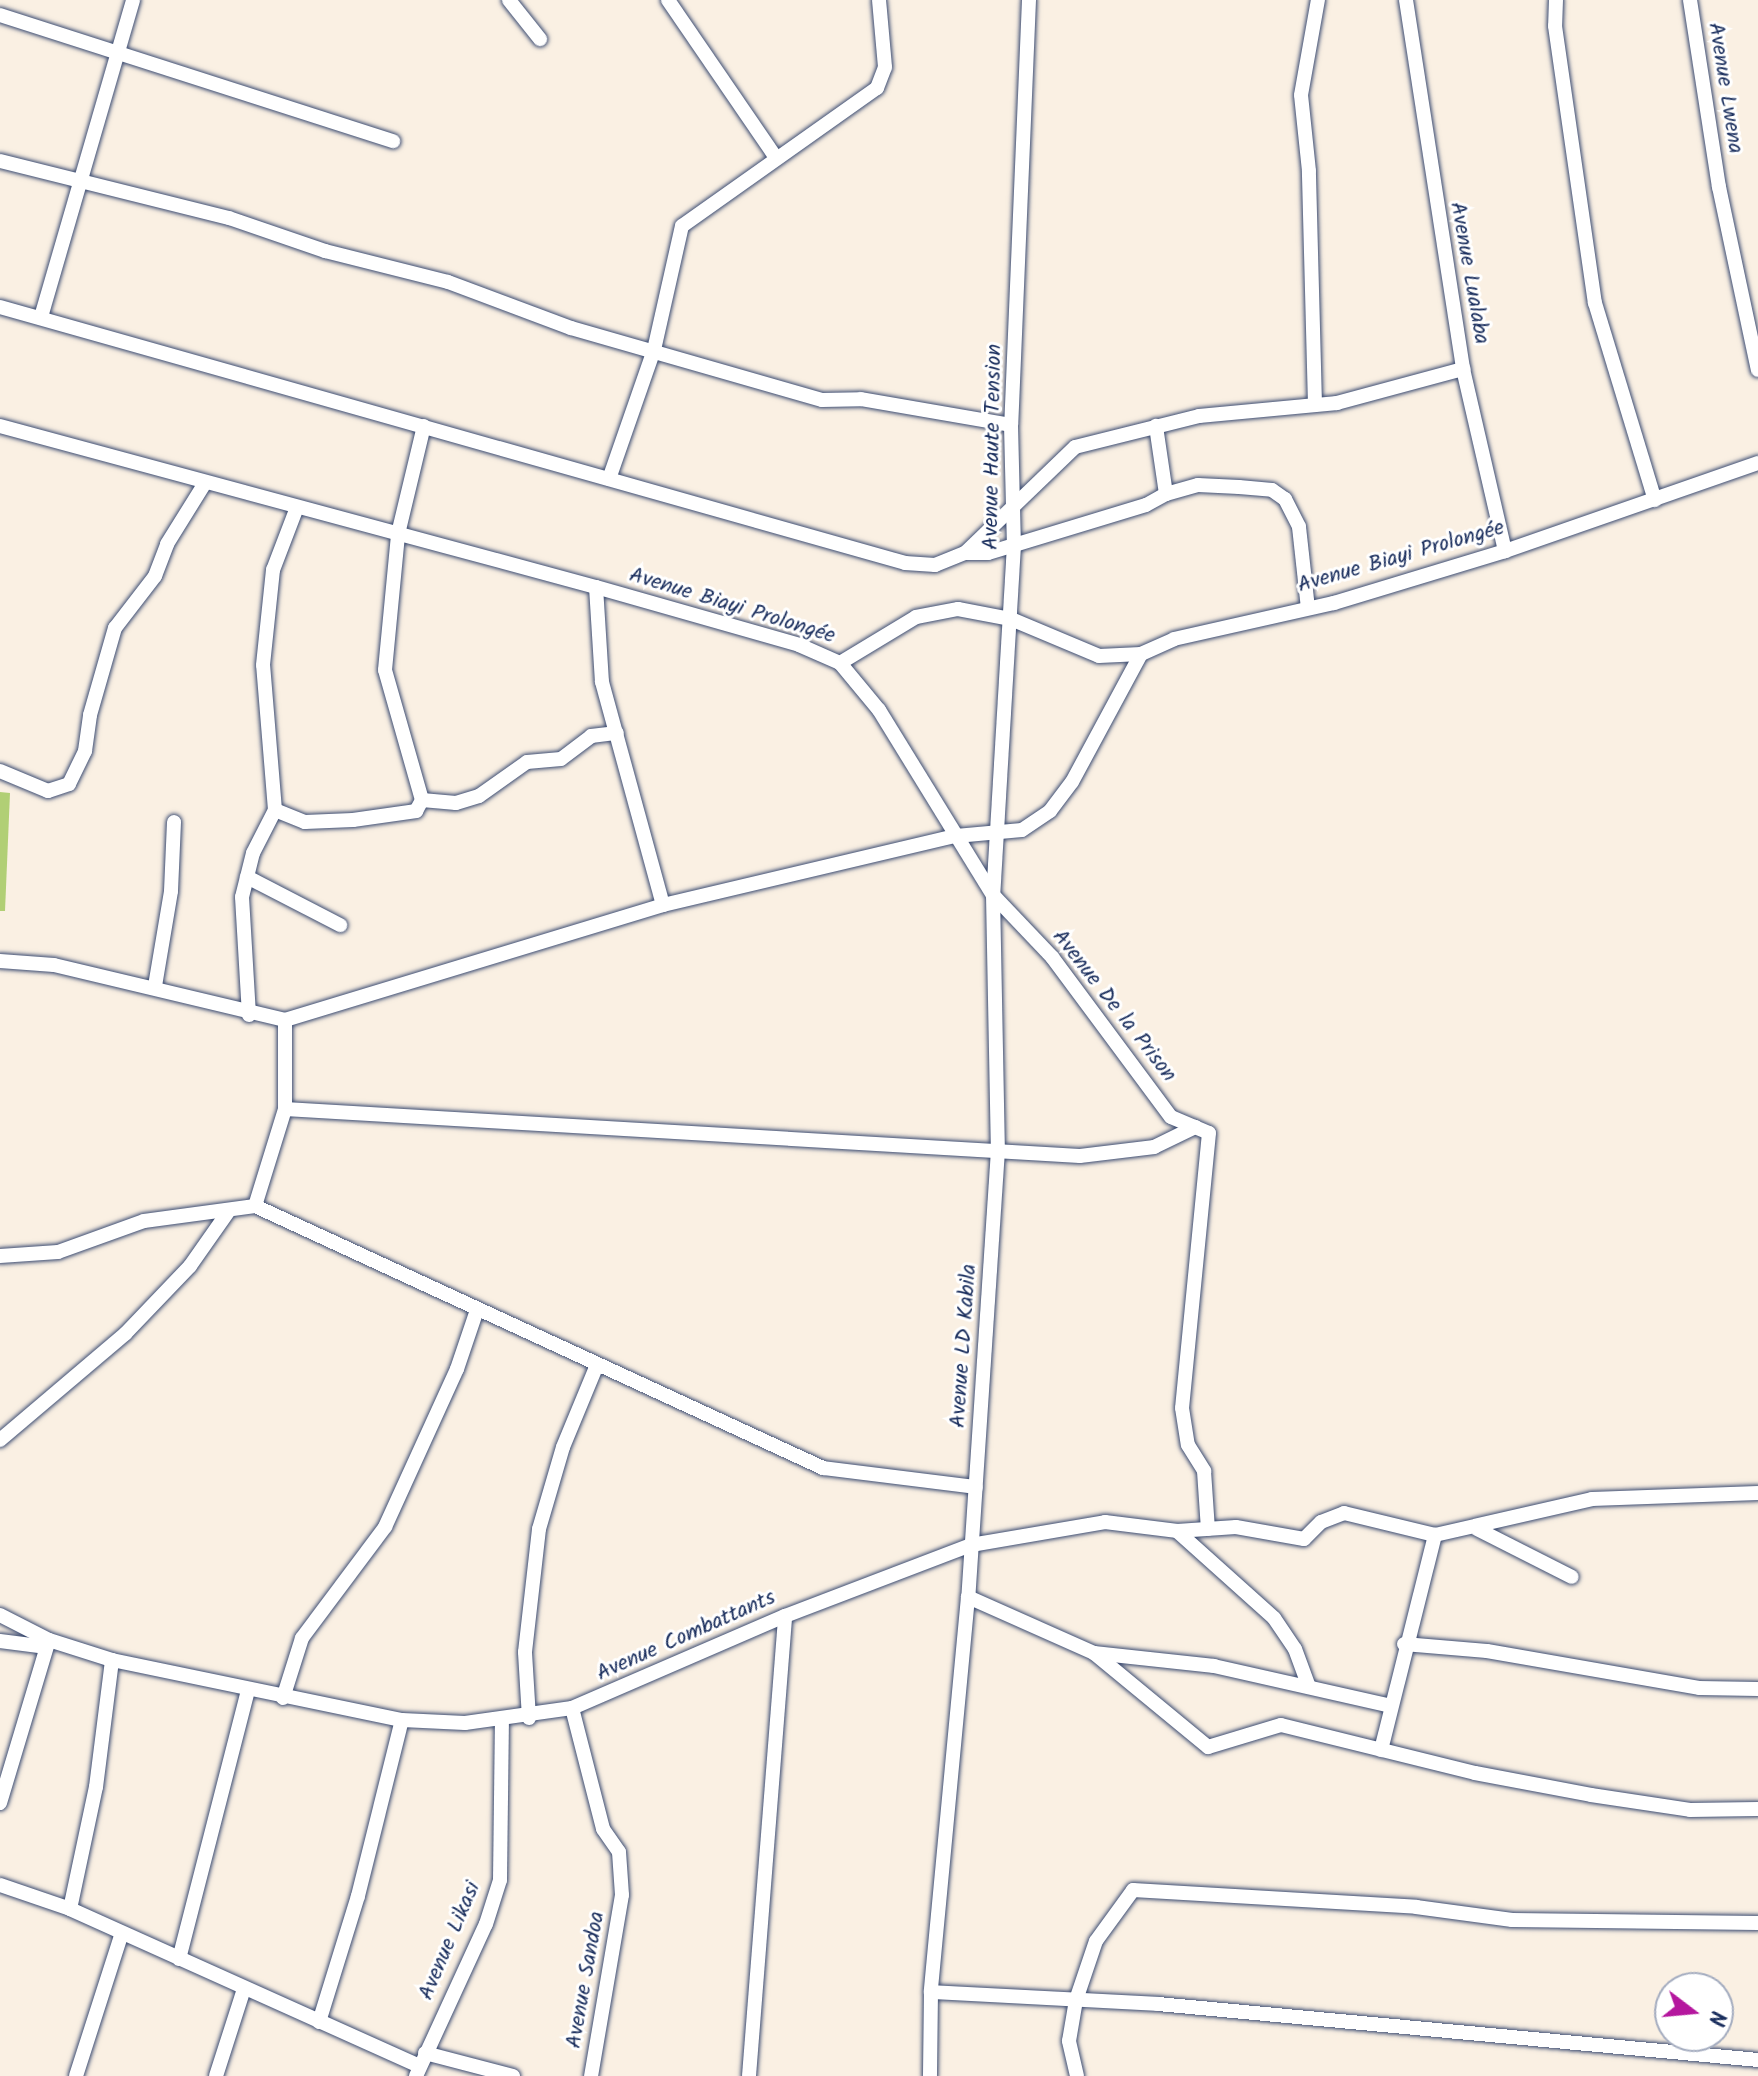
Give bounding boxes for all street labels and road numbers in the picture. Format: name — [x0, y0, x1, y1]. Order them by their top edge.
street label: Avenue Lwena — [1702, 21, 1748, 155]
street label: Avenue Lualaba — [1443, 200, 1495, 346]
street label: Avenue Haute Tension — [978, 344, 1008, 550]
street label: Avenue Biayi Prolongée — [1295, 515, 1507, 599]
street label: Avenue Biayi Prolongée — [626, 562, 838, 650]
street label: Avenue De la Prison — [1046, 924, 1182, 1088]
street label: Avenue LD Kabila — [945, 1263, 983, 1429]
street label: Avenue Combattants — [592, 1585, 780, 1687]
street label: Avenue Likasi — [413, 1878, 487, 2004]
street label: Avenue Sandoa — [561, 1909, 611, 2051]

